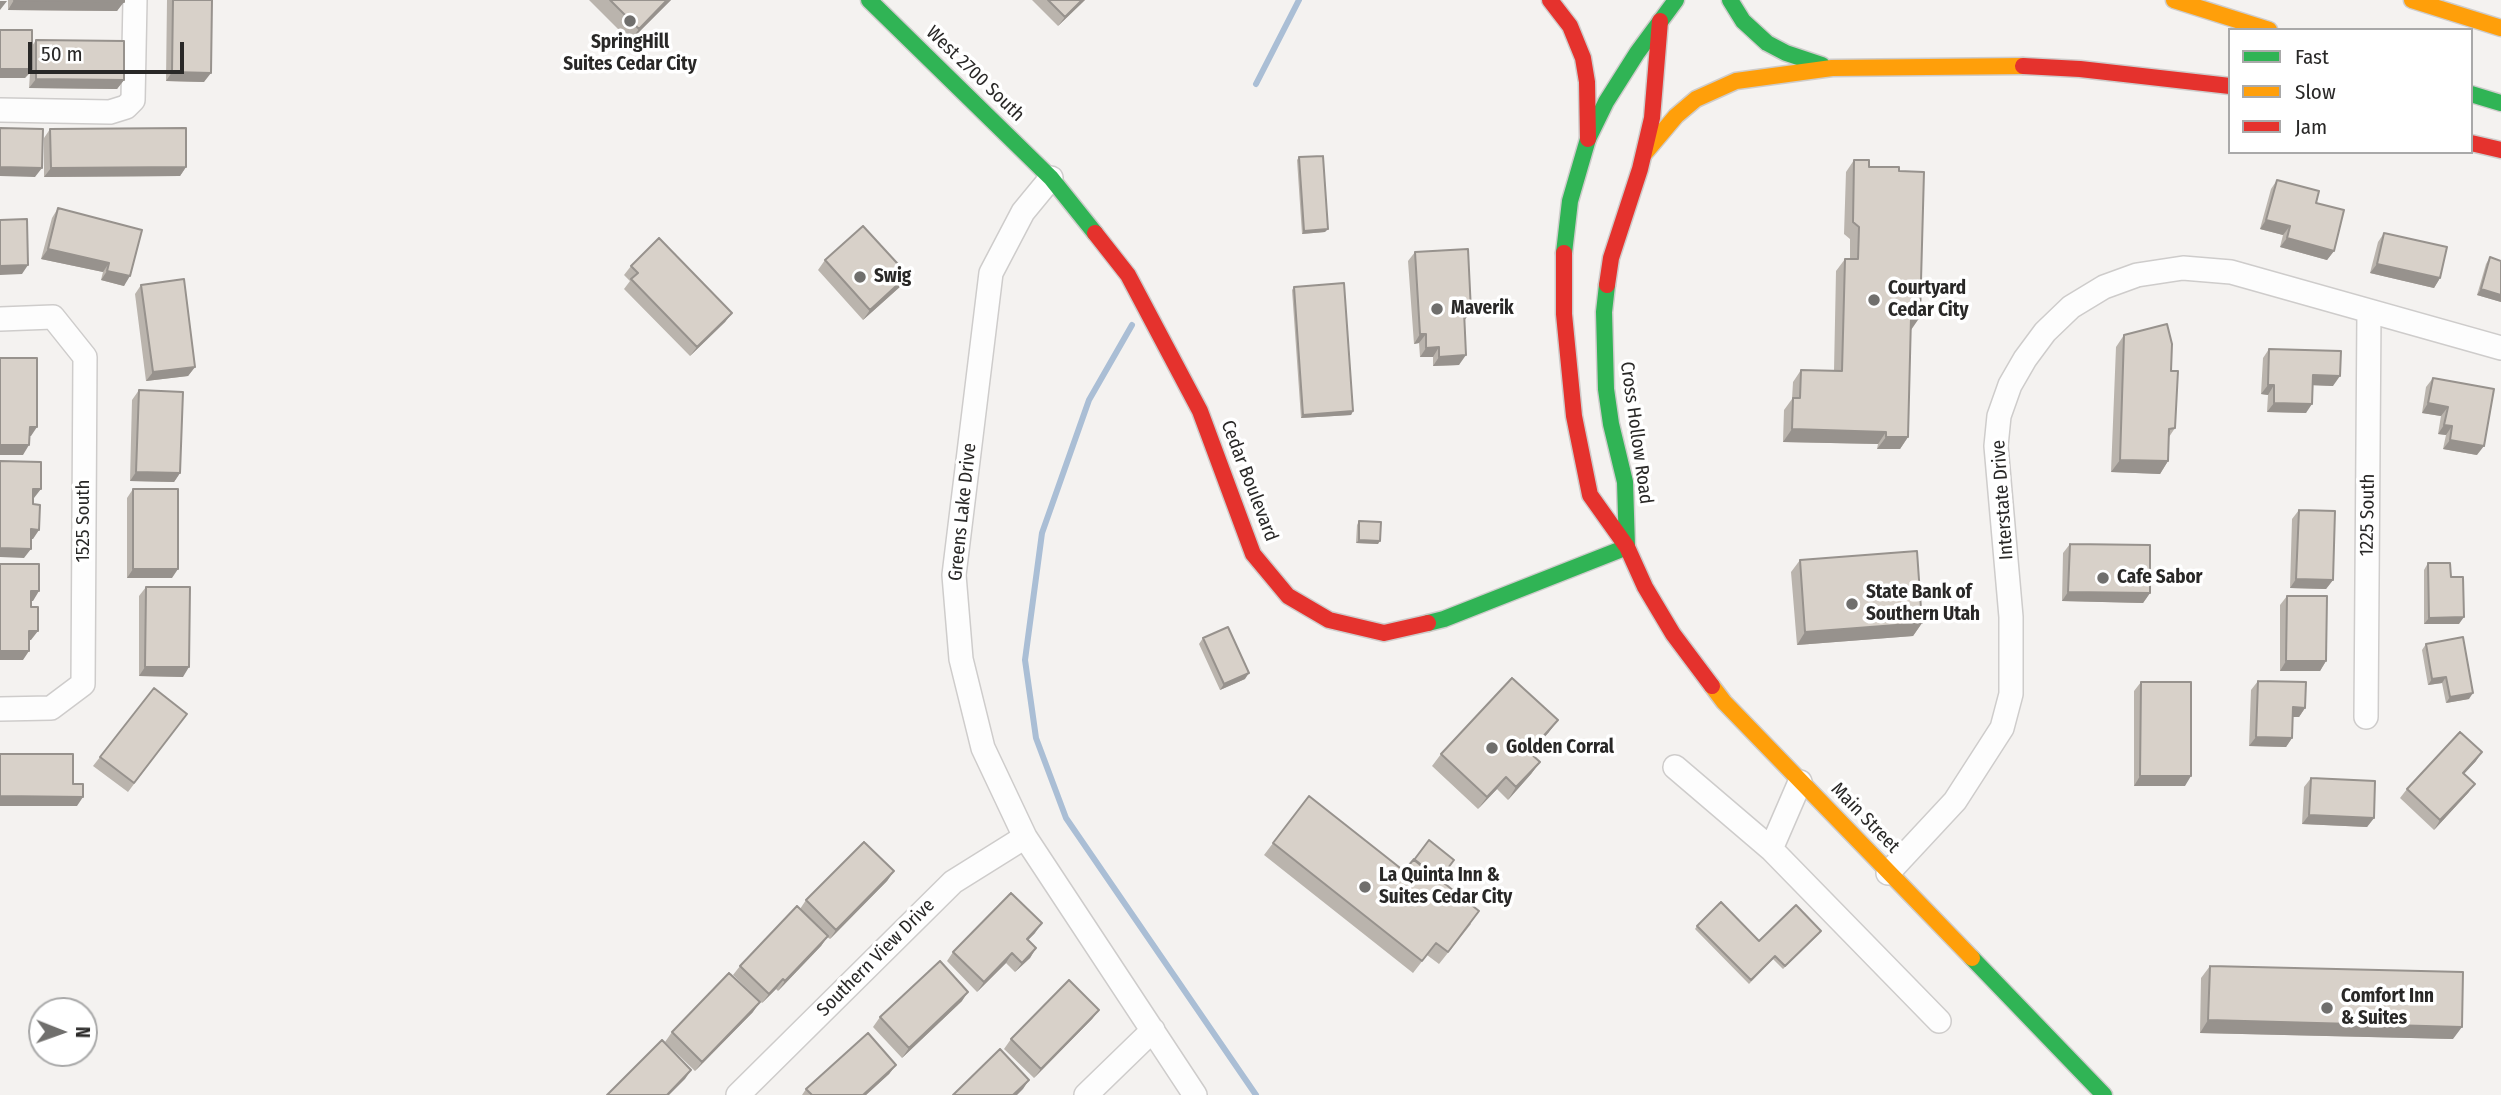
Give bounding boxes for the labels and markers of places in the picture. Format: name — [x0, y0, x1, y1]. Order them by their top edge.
marker: SpringHill Suites Cedar City — [622, 13, 638, 29]
place label: SpringHill Suites Cedar City — [563, 32, 697, 76]
place label: Swig — [874, 266, 911, 288]
marker: Swig — [852, 269, 868, 285]
place label: Courtyard Cedar City — [1888, 278, 1968, 322]
marker: Courtyard Cedar City — [1866, 292, 1882, 308]
place label: Maverik — [1451, 298, 1514, 320]
marker: Maverik — [1429, 301, 1445, 317]
place label: Cafe Sabor — [2117, 567, 2203, 589]
marker: Cafe Sabor — [2095, 570, 2111, 586]
place label: State Bank of Southern Utah — [1866, 582, 1980, 626]
marker: State Bank of Southern Utah — [1844, 596, 1860, 612]
place label: Golden Corral — [1506, 737, 1614, 759]
marker: Golden Corral — [1484, 740, 1500, 756]
place label: La Quinta Inn & Suites Cedar City — [1379, 865, 1512, 909]
marker: La Quinta Inn & Suites Cedar City — [1357, 879, 1373, 895]
place label: Comfort Inn & Suites — [2341, 986, 2434, 1030]
marker: Comfort Inn & Suites — [2319, 1000, 2335, 1016]

